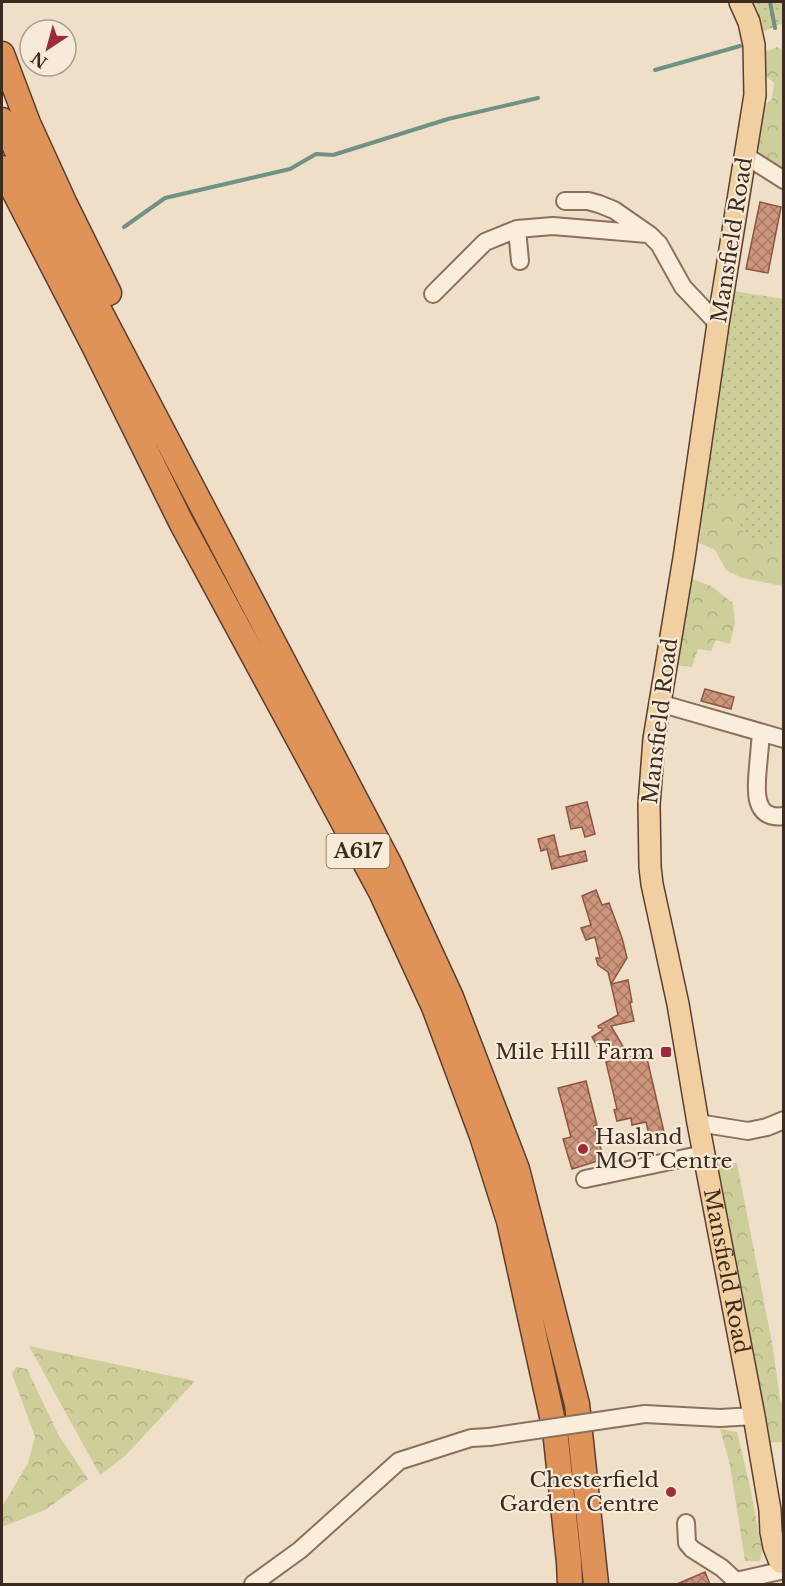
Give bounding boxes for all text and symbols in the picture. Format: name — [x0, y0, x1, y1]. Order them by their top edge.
north arrow — [18, 18, 78, 78]
text: N — [27, 48, 51, 73]
street label: Mansfield Road — [706, 155, 758, 325]
street label: Mansfield Road — [637, 636, 683, 806]
road number: A617 — [326, 834, 389, 868]
place label: Mile Hill Farm — [495, 1039, 654, 1065]
marker: Mile Hill Farm — [659, 1045, 673, 1059]
place label: Hasland MOT Centre — [595, 1124, 733, 1174]
marker: Hasland MOT Centre — [576, 1142, 590, 1156]
street label: Mansfield Road — [698, 1187, 755, 1356]
place label: Chesterfield Garden Centre — [499, 1467, 659, 1517]
marker: Chesterfield Garden Centre — [664, 1485, 678, 1499]

